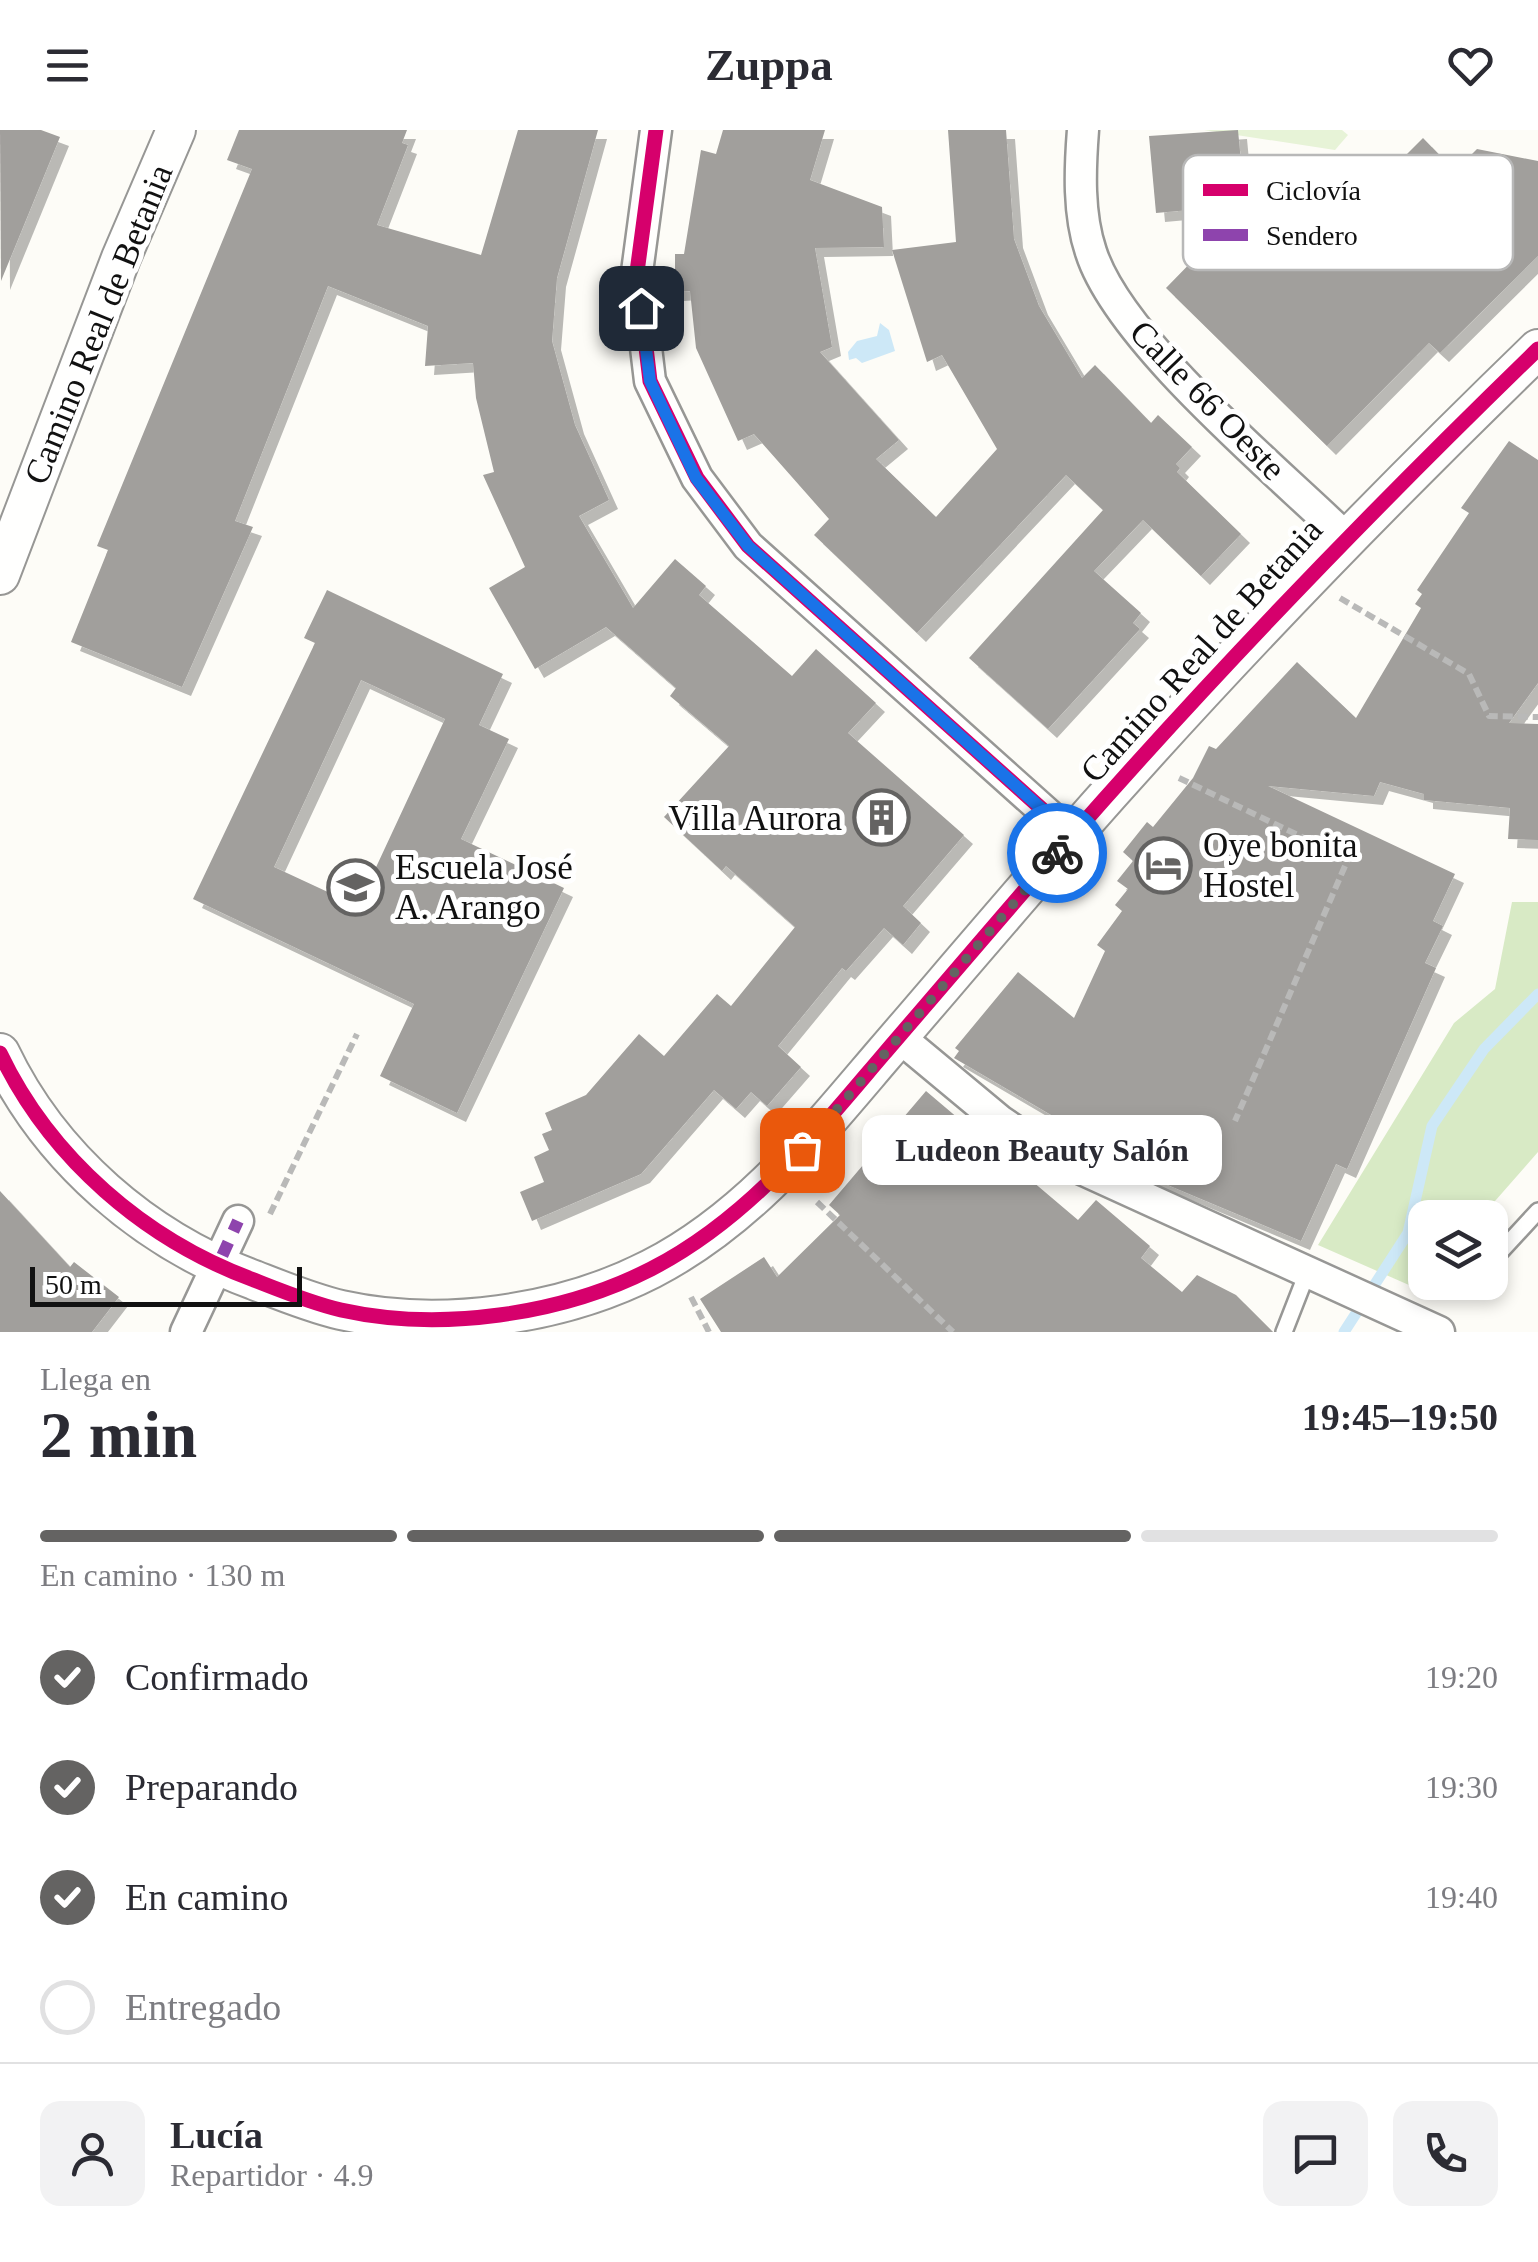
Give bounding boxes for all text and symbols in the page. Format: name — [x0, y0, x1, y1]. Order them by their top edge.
icon: menu — [40, 38, 95, 93]
icon: heart — [1443, 38, 1498, 93]
text: Zuppa — [705, 40, 833, 90]
legend — [1183, 155, 1513, 270]
street label: Camino Real de Betania — [16, 158, 181, 490]
text: Ciclovía — [1266, 175, 1361, 206]
text: Sendero — [1266, 220, 1358, 251]
pin — [599, 266, 684, 351]
icon: home — [614, 281, 669, 336]
street label: Calle 66 Oeste — [1122, 313, 1293, 488]
street label: Camino Real de Betania — [1073, 510, 1330, 790]
building icon: Villa Aurora — [851, 788, 911, 848]
place label: Villa Aurora — [668, 799, 842, 838]
courier — [1007, 803, 1107, 903]
icon: bike — [1030, 826, 1085, 881]
place label: Oye bonita Hostel — [1203, 826, 1358, 905]
hotel icon: Oye bonita Hostel — [1134, 835, 1194, 895]
place label: Escuela José A. Arango — [395, 848, 573, 927]
school or university icon: Escuela José A. Arango — [326, 857, 386, 917]
pin — [760, 1108, 845, 1193]
callout: Ludeon Beauty Salón — [862, 1115, 1222, 1185]
icon: bag — [775, 1123, 830, 1178]
text: Ludeon Beauty Salón — [895, 1132, 1189, 1168]
map controls — [1408, 1200, 1508, 1300]
button: layers — [1408, 1200, 1508, 1300]
scale bar — [30, 1262, 302, 1306]
text: 50 m — [45, 1269, 102, 1300]
text: Llega en — [40, 1361, 151, 1397]
text: 19:45–19:50 — [1302, 1396, 1498, 1438]
text: 2 min — [40, 1399, 197, 1471]
text: En camino · 130 m — [40, 1557, 285, 1593]
icon: check — [40, 1650, 95, 1705]
text: Confirmado — [125, 1656, 309, 1698]
text: 19:20 — [1425, 1659, 1498, 1695]
icon: check — [40, 1760, 95, 1815]
text: Preparando — [125, 1766, 298, 1808]
text: 19:30 — [1425, 1769, 1498, 1805]
icon: check — [40, 1870, 95, 1925]
text: En camino — [125, 1876, 289, 1918]
text: 19:40 — [1425, 1879, 1498, 1915]
text: Entregado — [125, 1986, 281, 2028]
button: person — [40, 2101, 145, 2206]
button: chat — [1263, 2101, 1368, 2206]
button: phone — [1393, 2101, 1498, 2206]
text: Lucía — [170, 2114, 263, 2156]
text: Repartidor · 4.9 — [170, 2157, 374, 2193]

